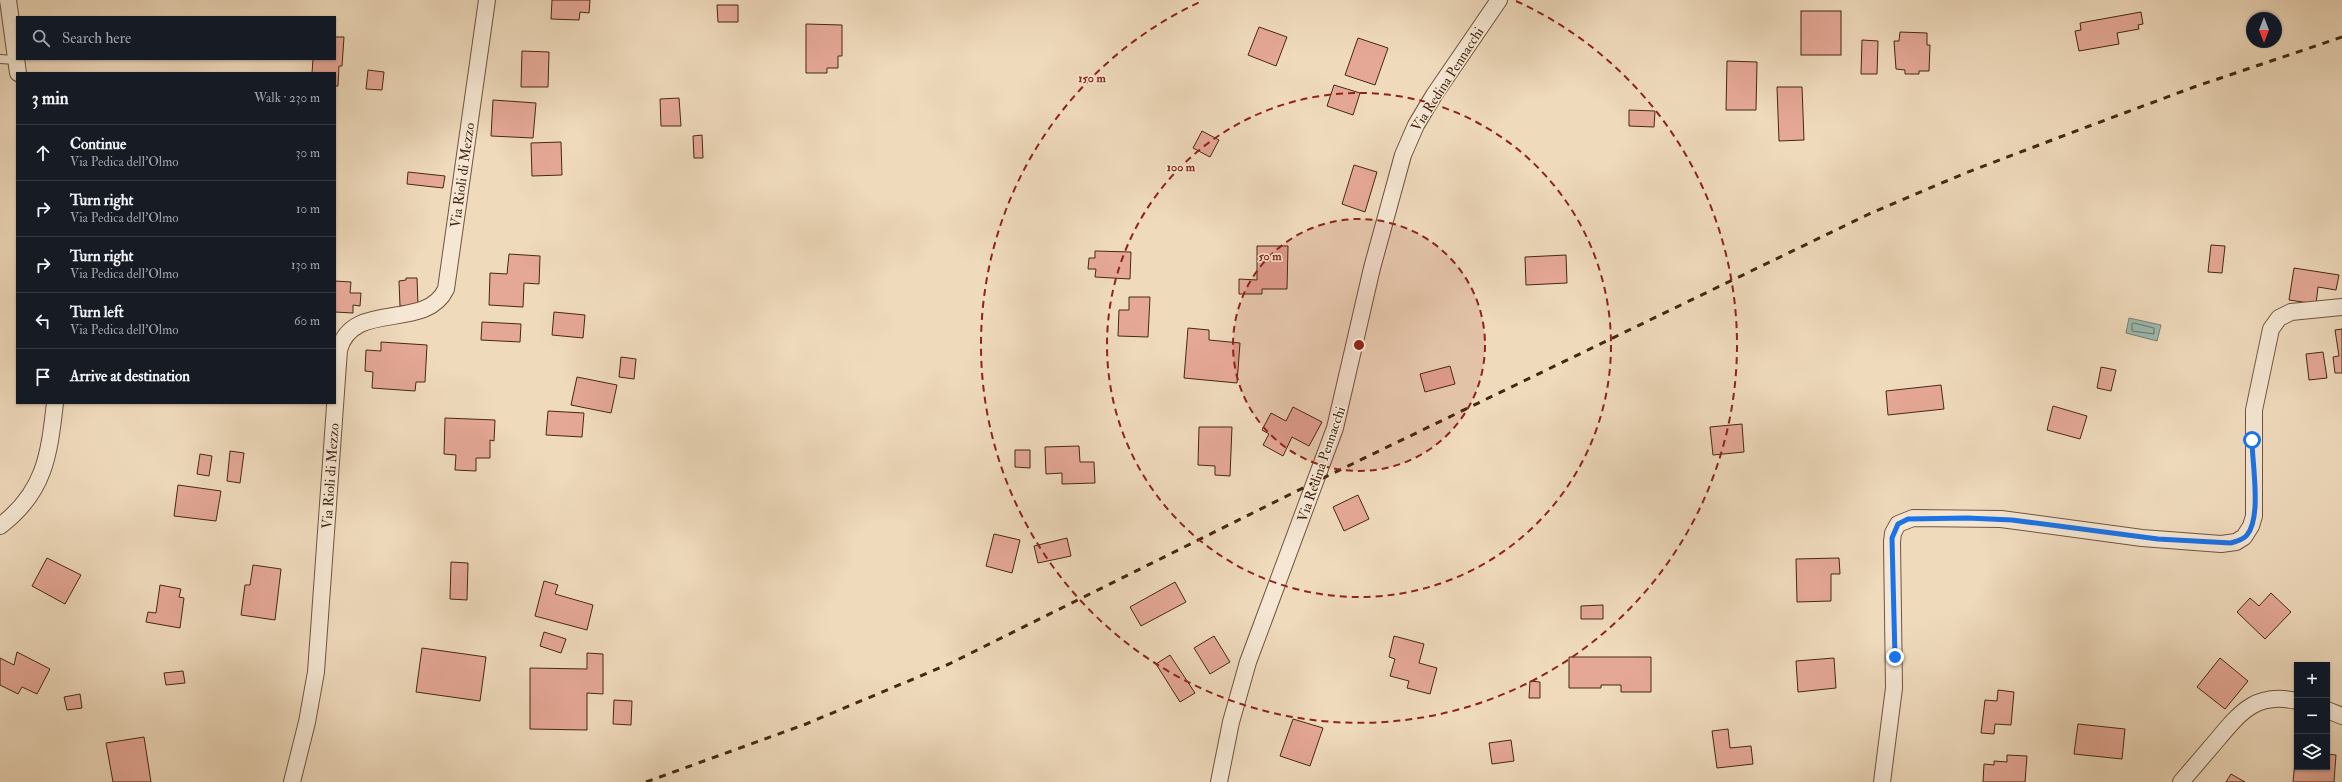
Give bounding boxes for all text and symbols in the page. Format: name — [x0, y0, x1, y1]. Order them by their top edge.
north arrow — [2246, 12, 2282, 48]
search box — [16, 16, 336, 60]
street label: Via Redina Pennacchi — [1407, 24, 1488, 135]
icon: search — [30, 27, 52, 49]
text: Search here — [62, 29, 131, 48]
text: 150 m — [1078, 71, 1106, 86]
text: 3 min — [32, 88, 69, 109]
text: Walk · 230 m — [254, 90, 320, 106]
street label: Via Rioli di Mezzo — [447, 121, 478, 229]
text: Continue — [70, 135, 126, 154]
icon: ahead — [32, 142, 54, 164]
text: 30 m — [296, 145, 320, 161]
text: Via Pedica dell'Olmo — [70, 154, 178, 170]
text: 100 m — [1167, 160, 1196, 175]
text: Turn right — [70, 191, 133, 210]
icon: right — [32, 198, 54, 220]
text: 10 m — [296, 201, 320, 217]
text: Via Pedica dell'Olmo — [70, 210, 178, 226]
text: Turn right — [70, 247, 133, 266]
text: 50 m — [1258, 249, 1282, 264]
icon: right — [32, 254, 54, 276]
text: 130 m — [291, 257, 320, 273]
text: Via Pedica dell'Olmo — [70, 266, 178, 282]
text: Turn left — [70, 303, 124, 322]
icon: left — [32, 310, 54, 332]
text: 60 m — [294, 313, 320, 329]
text: Via Pedica dell'Olmo — [70, 322, 178, 338]
centre of rings — [1352, 338, 1366, 352]
icon: arrive — [32, 366, 54, 388]
text: Arrive at destination — [70, 367, 190, 386]
street label: Via Redina Pennacchi — [1294, 404, 1349, 524]
street label: Via Rioli di Mezzo — [318, 422, 343, 529]
route start — [2243, 431, 2261, 449]
route end — [1886, 648, 1904, 666]
map controls — [2294, 662, 2330, 770]
button: + — [2294, 662, 2330, 698]
button: − — [2294, 698, 2330, 734]
button: layers — [2294, 734, 2330, 770]

